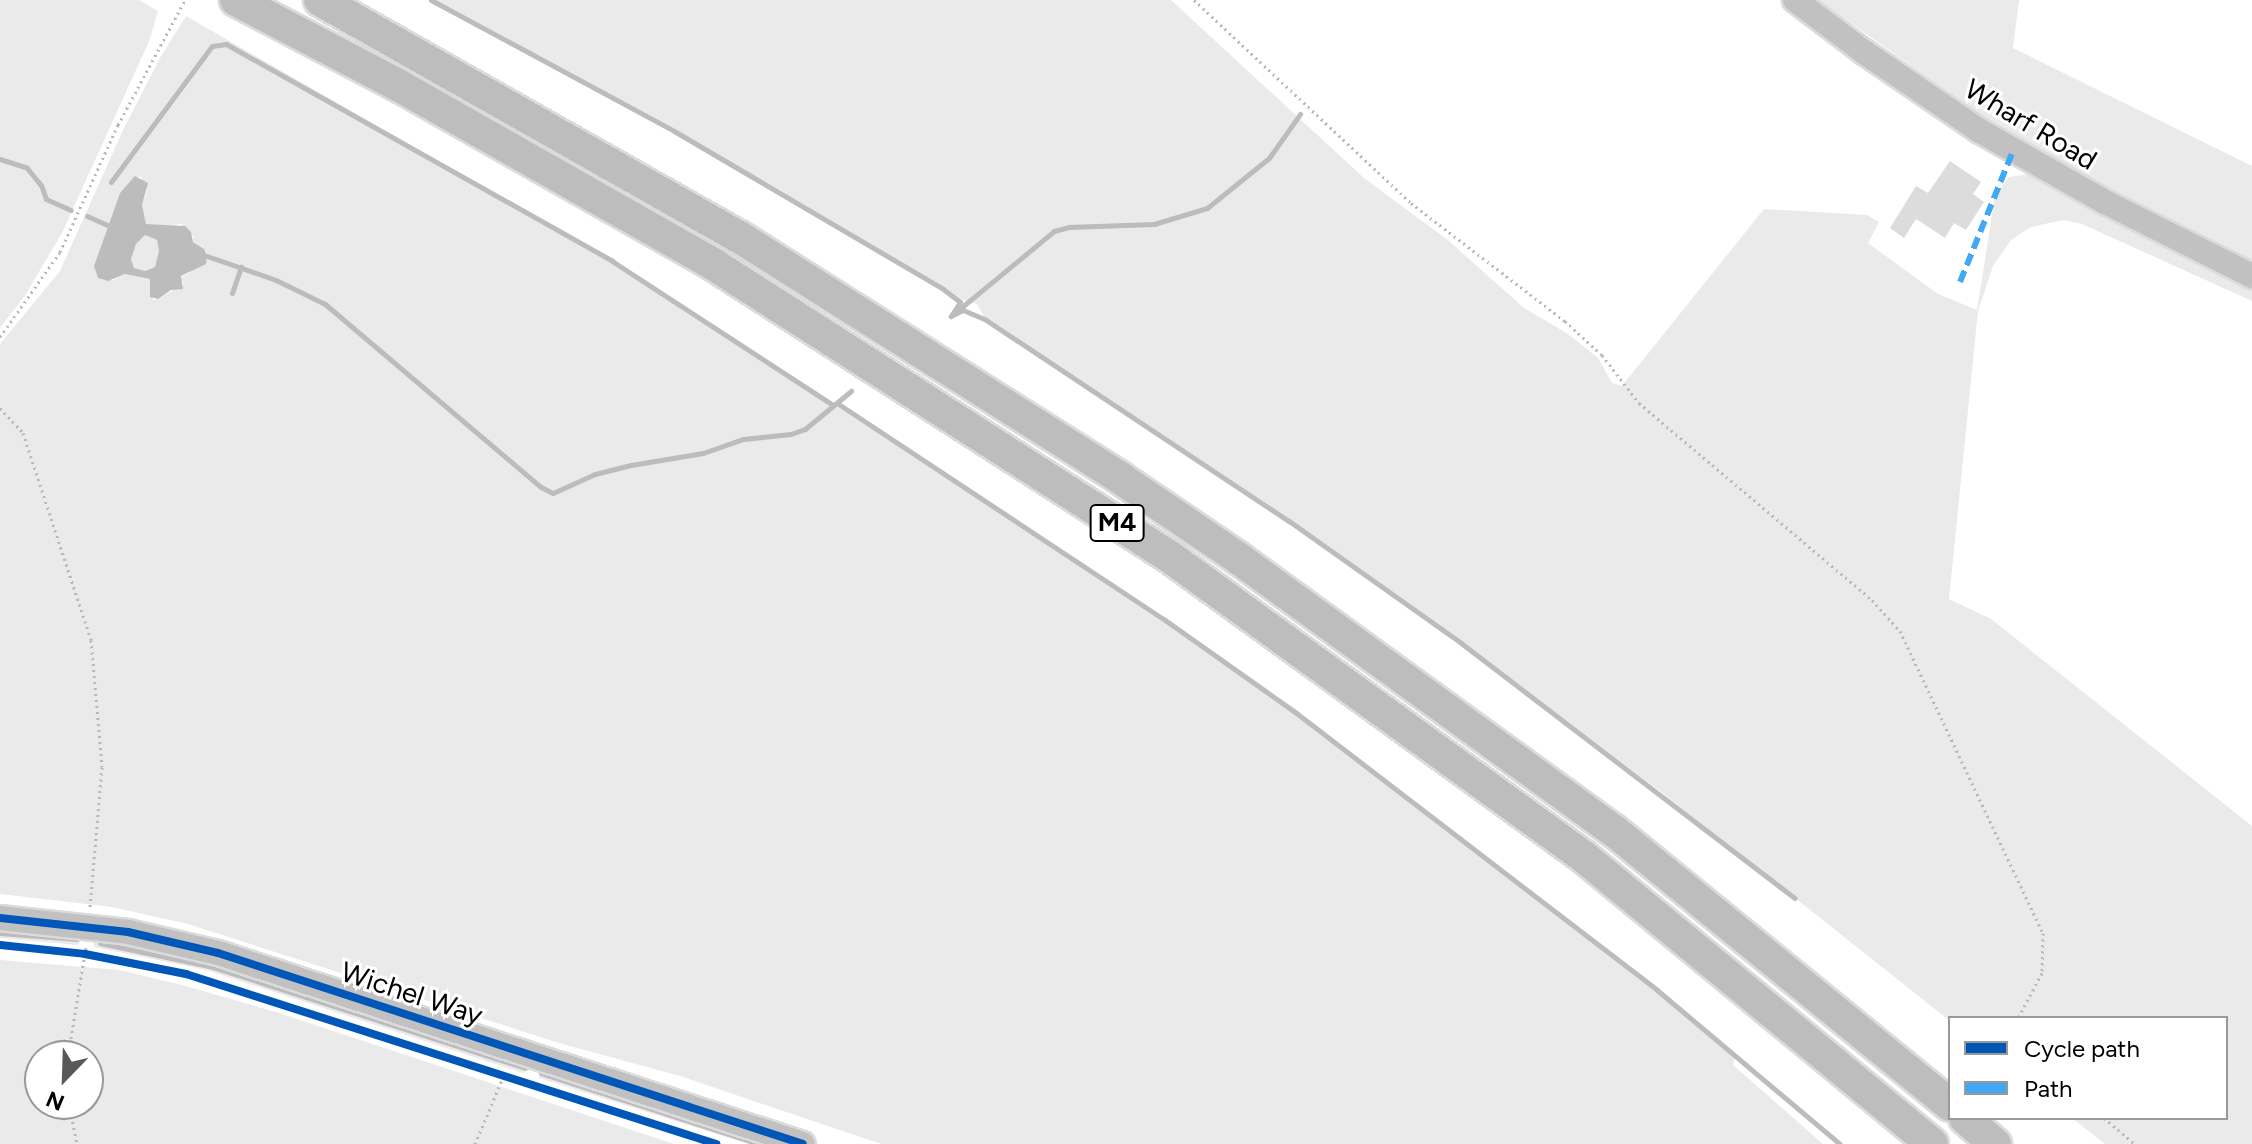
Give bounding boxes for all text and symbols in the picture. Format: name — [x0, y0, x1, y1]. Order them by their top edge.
street label: Wharf Road — [1959, 71, 2103, 177]
road number: M4 — [1089, 501, 1145, 545]
street label: Wichel Way — [337, 954, 487, 1032]
legend — [1948, 1016, 2228, 1120]
text: Cycle path — [2024, 1034, 2140, 1063]
north arrow — [24, 1040, 104, 1120]
text: Path — [2024, 1074, 2072, 1103]
text: N — [42, 1085, 68, 1116]

